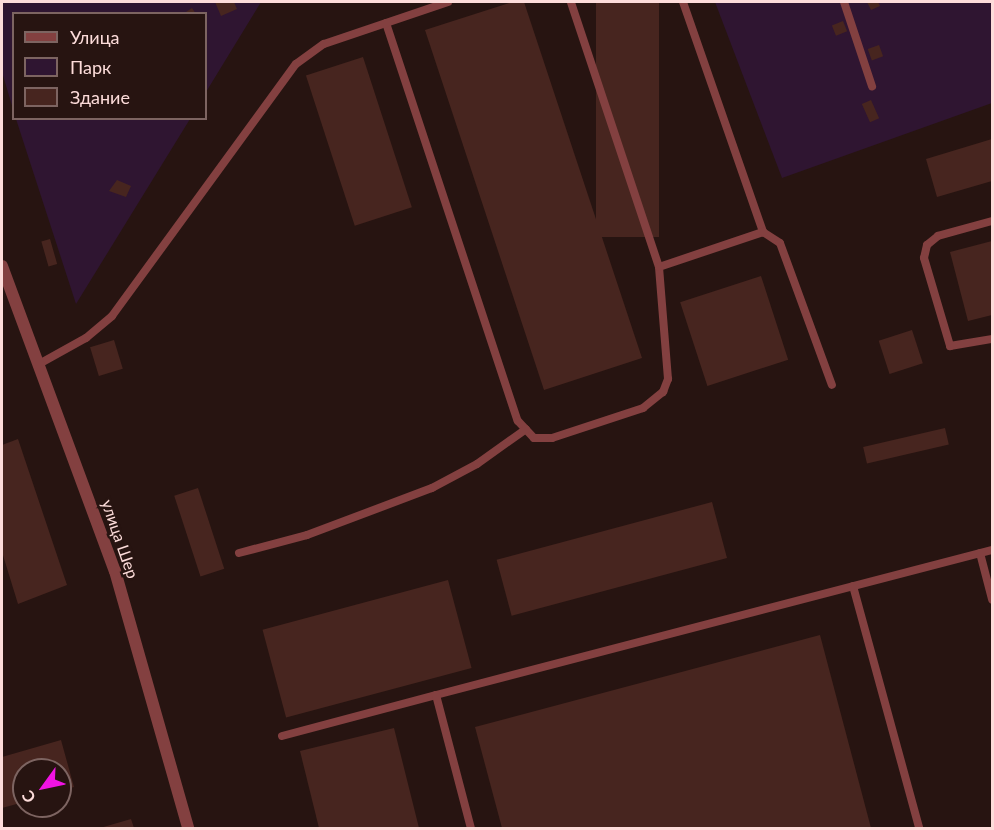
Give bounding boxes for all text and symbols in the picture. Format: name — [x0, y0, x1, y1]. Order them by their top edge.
legend — [12, 12, 207, 120]
text: Улица — [70, 26, 120, 48]
text: Парк — [70, 56, 111, 78]
text: Здание — [70, 86, 130, 108]
street label: улица Шер — [98, 497, 142, 581]
north arrow — [12, 758, 72, 818]
text: С — [17, 787, 39, 807]

